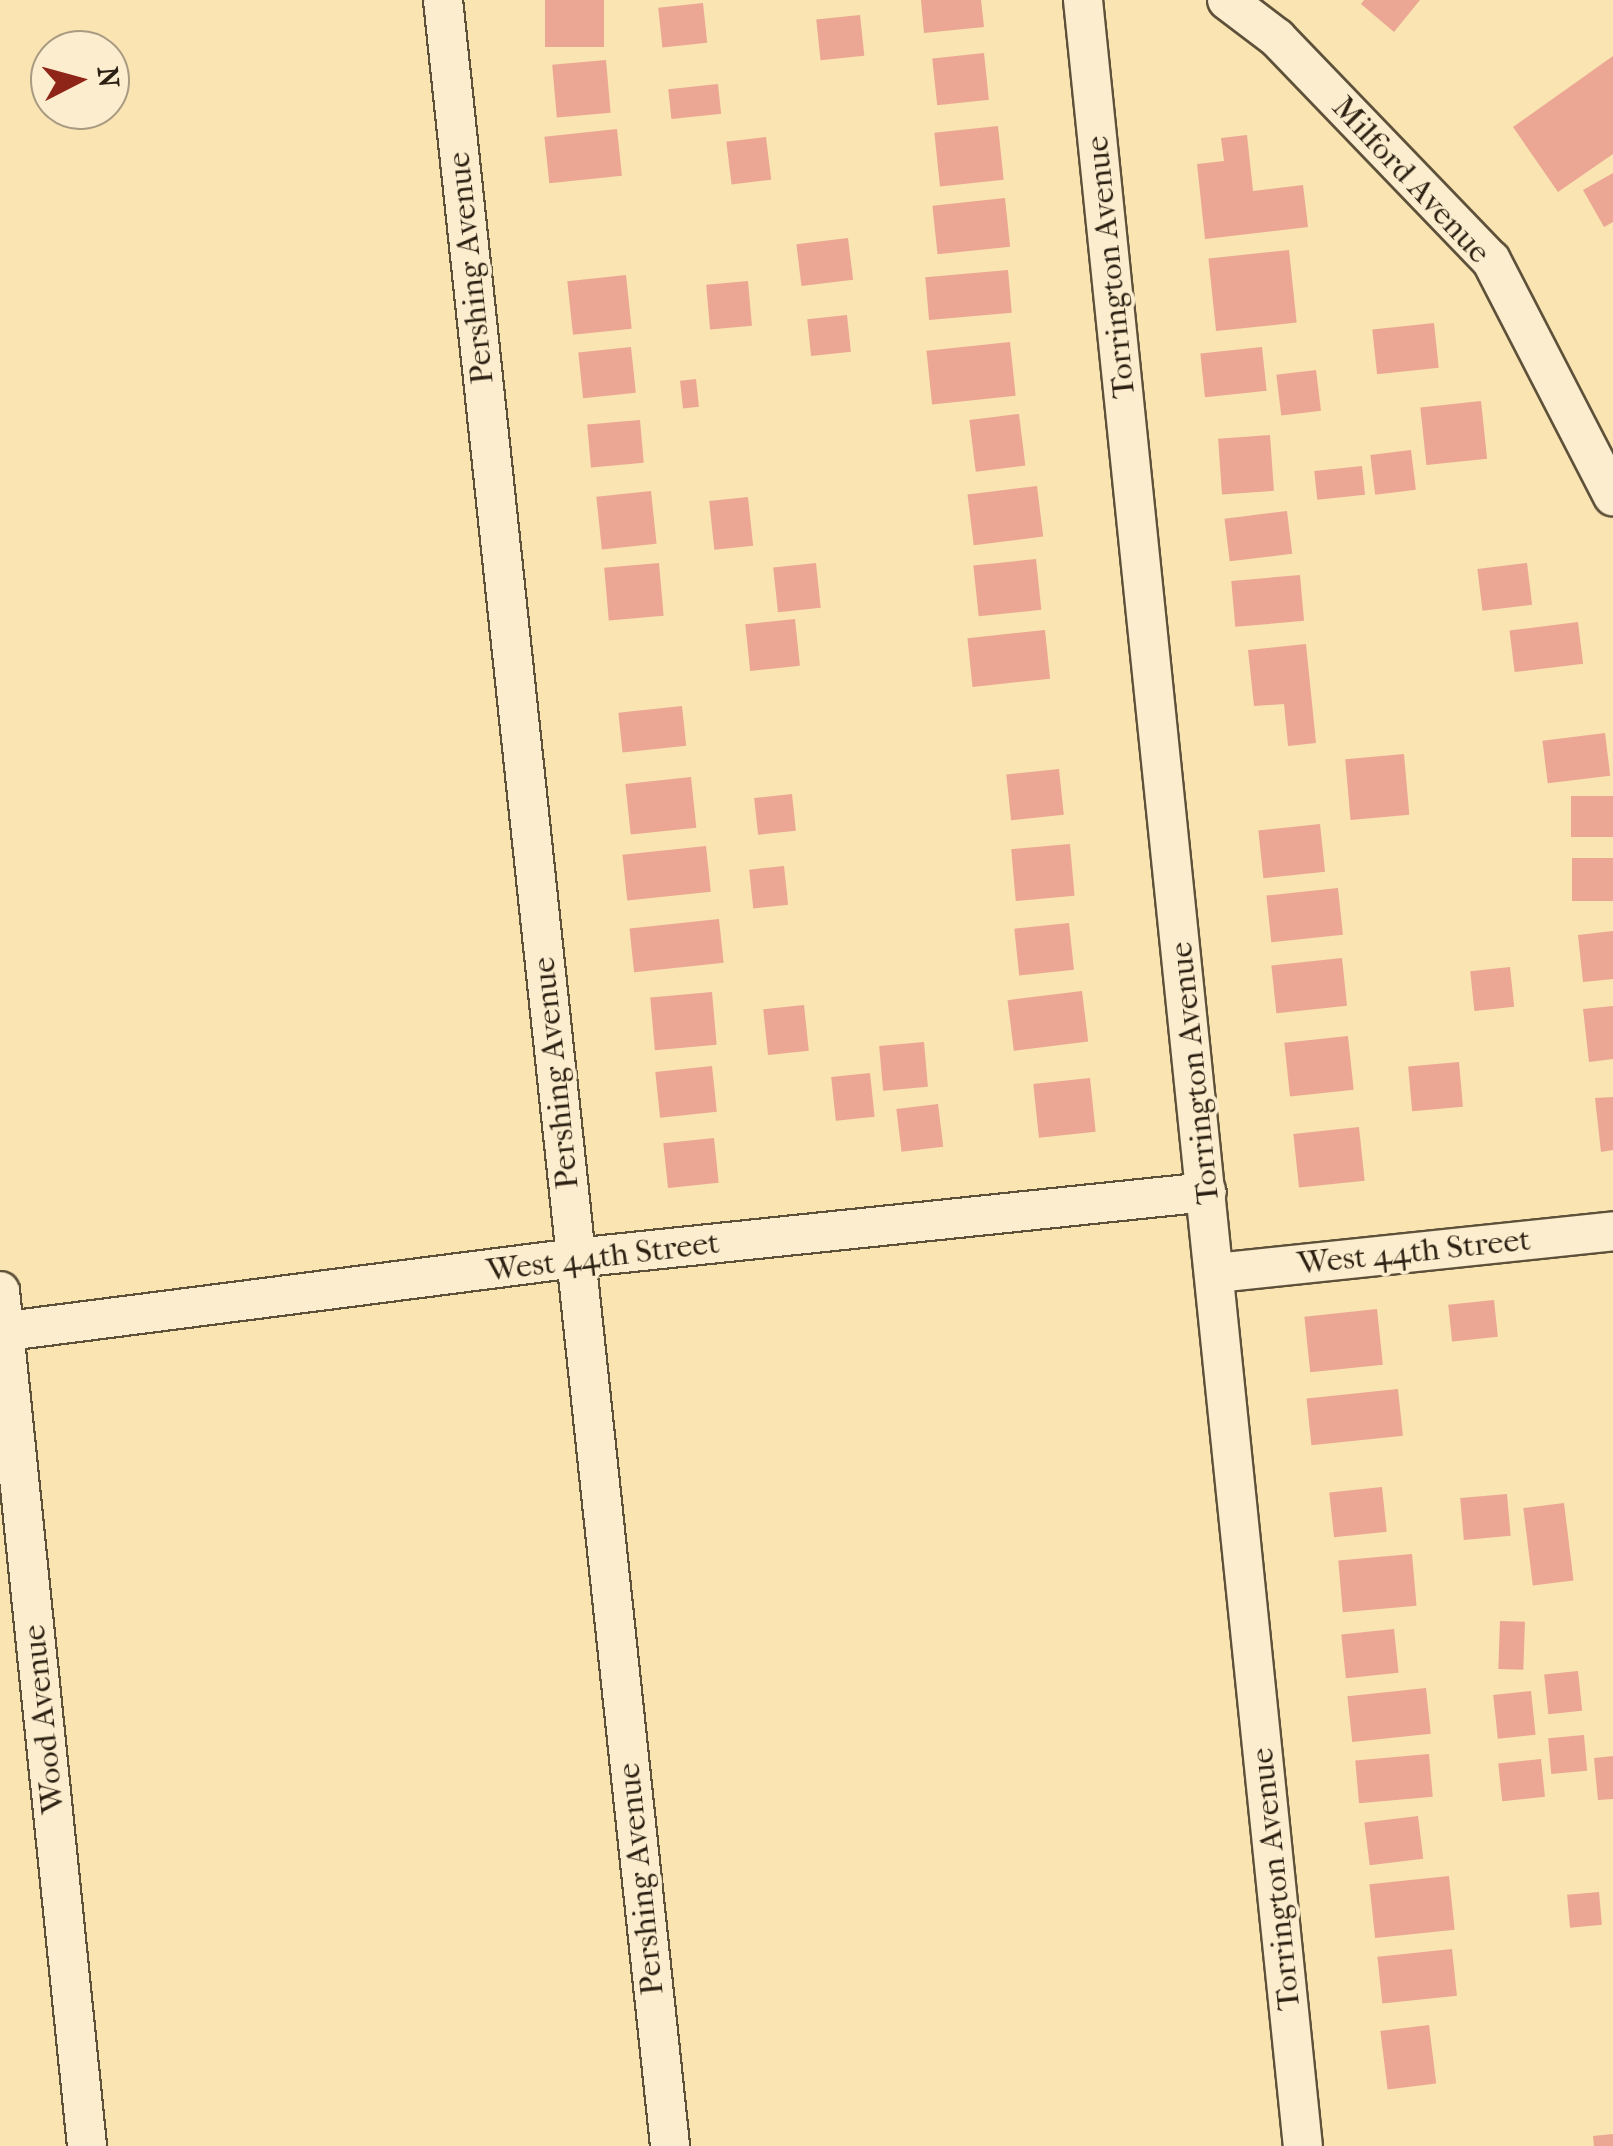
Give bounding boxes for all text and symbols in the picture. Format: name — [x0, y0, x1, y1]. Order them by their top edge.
north arrow — [30, 30, 130, 130]
text: N — [91, 65, 126, 89]
street label: Milford Avenue — [1324, 89, 1498, 271]
street label: Torrington Avenue — [1078, 134, 1144, 400]
street label: Pershing Avenue — [440, 150, 502, 386]
street label: Torrington Avenue — [1162, 940, 1228, 1206]
street label: Pershing Avenue — [525, 955, 587, 1191]
street label: West 44th Street — [1296, 1221, 1532, 1283]
street label: West 44th Street — [485, 1224, 721, 1290]
street label: Wood Avenue — [15, 1623, 73, 1815]
street label: Torrington Avenue — [1243, 1746, 1309, 2012]
street label: Pershing Avenue — [610, 1761, 672, 1997]

